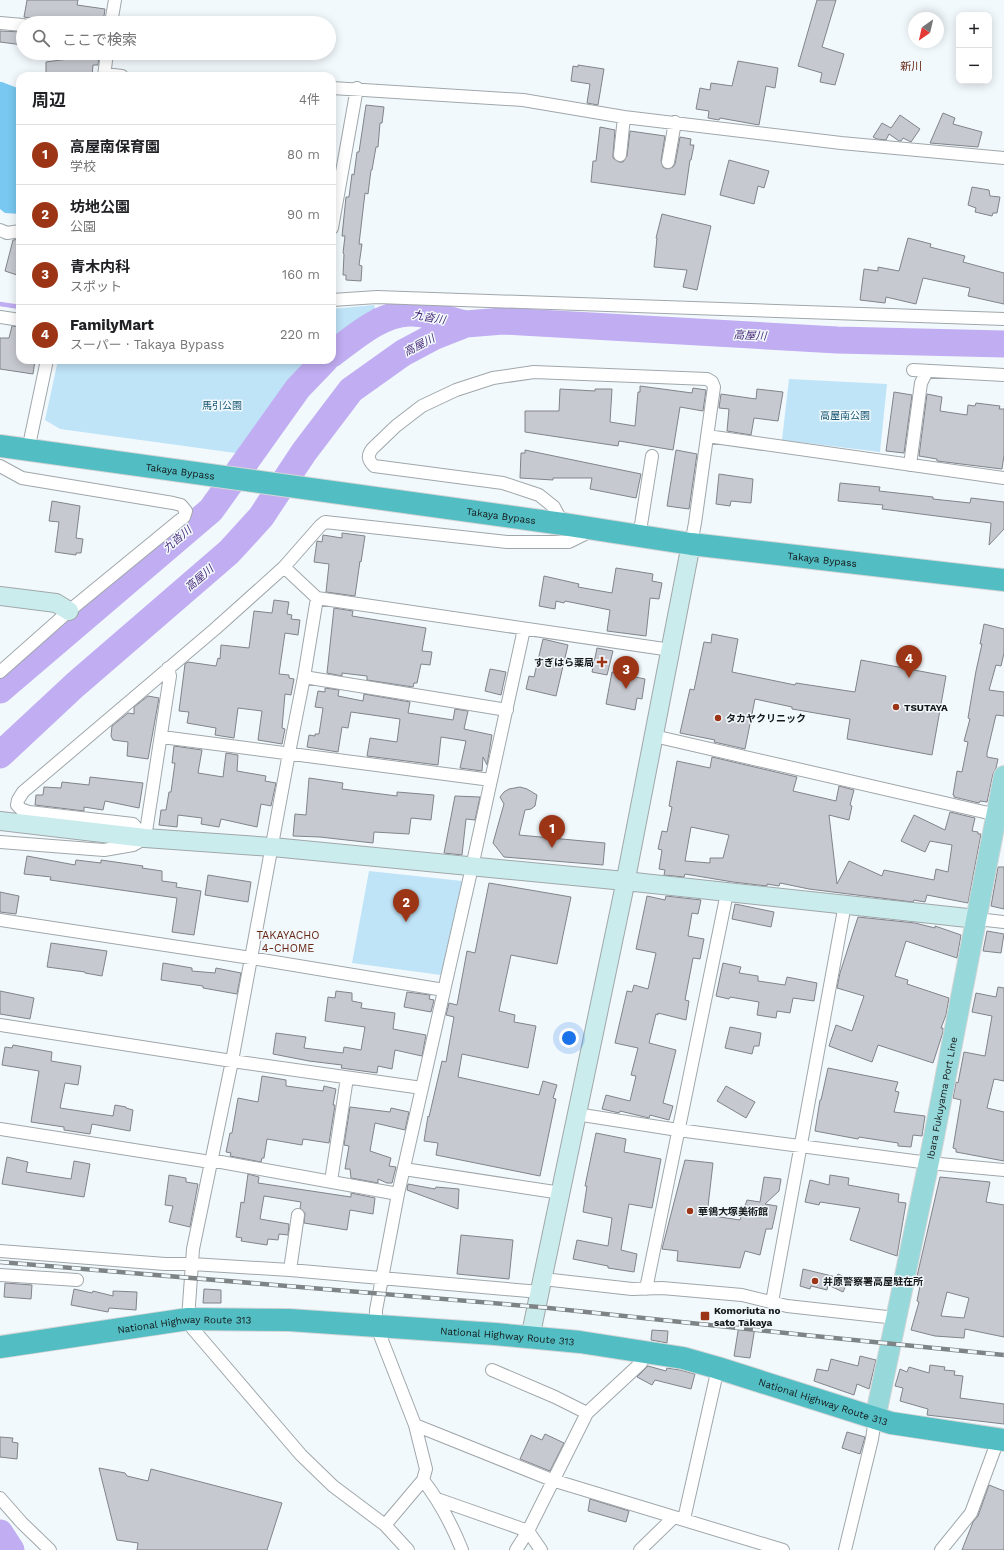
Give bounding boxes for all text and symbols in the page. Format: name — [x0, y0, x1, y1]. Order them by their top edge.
north arrow — [908, 12, 944, 48]
map controls — [956, 12, 992, 84]
button: + — [956, 12, 992, 48]
search box — [16, 16, 336, 60]
icon: search — [30, 27, 52, 49]
text: ここで検索 — [62, 31, 137, 49]
button: − — [956, 48, 992, 84]
district label: 新川 — [900, 60, 922, 73]
text: 周辺 — [32, 90, 66, 110]
text: 4件 — [299, 92, 320, 107]
text: 高屋南保育園 — [70, 138, 160, 156]
text: 1 — [42, 147, 48, 162]
text: 80 m — [287, 147, 320, 162]
text: 学校 — [70, 159, 96, 174]
text: 坊地公園 — [70, 198, 130, 216]
text: 2 — [41, 207, 49, 222]
text: 90 m — [287, 207, 320, 222]
text: 公園 — [70, 219, 96, 234]
text: 青木内科 — [70, 258, 130, 276]
text: 3 — [41, 267, 49, 282]
text: 160 m — [282, 267, 320, 282]
text: スポット — [70, 279, 122, 294]
water label: 九沓川 — [412, 308, 447, 327]
text: FamilyMart — [70, 316, 154, 334]
text: 4 — [41, 327, 49, 342]
text: 220 m — [280, 327, 320, 342]
water label: 高屋川 — [733, 328, 768, 343]
water label: 高屋川 — [402, 331, 438, 359]
text: スーパー · Takaya Bypass — [70, 337, 224, 352]
park label: 馬引公園 — [202, 400, 242, 411]
park label: 高屋南公園 — [820, 410, 870, 421]
street label: Takaya Bypass — [145, 461, 216, 482]
street label: Takaya Bypass — [466, 506, 536, 526]
water label: 九沓川 — [161, 523, 195, 555]
street label: Takaya Bypass — [787, 550, 857, 569]
water label: 高屋川 — [183, 562, 217, 594]
pin: 4 — [896, 645, 922, 678]
pin: 3 — [613, 656, 639, 689]
place label: すぎはら薬局 — [534, 657, 594, 668]
marker: すぎはら薬局 — [597, 657, 607, 667]
marker: TSUTAYA — [891, 702, 901, 712]
place label: TSUTAYA — [904, 702, 948, 713]
marker: タカヤクリニック — [713, 713, 723, 723]
place label: タカヤクリニック — [726, 713, 806, 724]
pin: 1 — [539, 815, 565, 848]
pin: 2 — [393, 889, 419, 922]
district label: TAKAYACHO 4-CHOME — [256, 929, 320, 955]
your location — [559, 1028, 579, 1048]
street label: Ibara Fukuyama Port Line — [925, 1036, 959, 1160]
marker: 華鴒大塚美術館 — [685, 1206, 695, 1216]
place label: 華鴒大塚美術館 — [698, 1206, 768, 1217]
marker: 井原警察署高屋駐在所 — [810, 1276, 820, 1286]
place label: 井原警察署高屋駐在所 — [823, 1276, 923, 1287]
place label: Komoriuta no sato Takaya — [714, 1305, 781, 1328]
marker: Komoriuta no sato Takaya — [699, 1310, 711, 1322]
street label: National Highway Route 313 — [117, 1314, 251, 1335]
street label: National Highway Route 313 — [440, 1325, 575, 1347]
street label: National Highway Route 313 — [757, 1376, 889, 1428]

